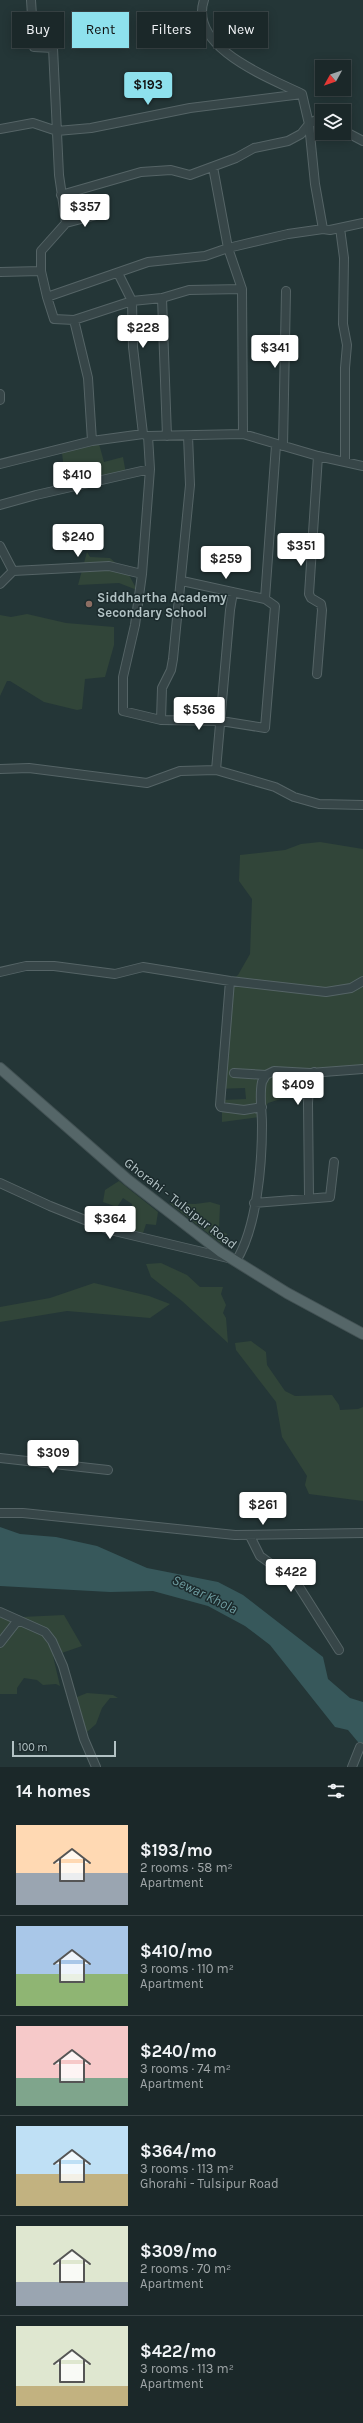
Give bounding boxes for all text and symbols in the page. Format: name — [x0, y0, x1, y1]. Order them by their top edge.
chip: Buy — [12, 12, 64, 48]
chip: Rent — [72, 12, 129, 48]
chip: Filters — [137, 12, 206, 48]
chip: New — [214, 12, 268, 48]
north arrow — [315, 60, 351, 96]
map controls — [315, 60, 351, 140]
pin: $193 — [124, 72, 172, 106]
text: $193 — [133, 77, 163, 92]
button: layers — [315, 104, 351, 140]
pin: $357 — [61, 194, 109, 228]
text: $357 — [69, 199, 101, 214]
pin: $228 — [119, 315, 167, 349]
text: $228 — [126, 320, 160, 335]
pin: $341 — [251, 335, 299, 369]
text: $341 — [260, 340, 290, 355]
pin: $410 — [53, 462, 101, 496]
text: $410 — [62, 467, 92, 482]
pin: $240 — [54, 524, 102, 558]
text: $240 — [62, 529, 94, 544]
pin: $351 — [277, 533, 325, 567]
text: $351 — [286, 538, 316, 553]
pin: $259 — [202, 546, 250, 580]
text: $259 — [210, 551, 242, 566]
place label: Siddhartha Academy Secondary School — [97, 590, 227, 620]
marker: Siddhartha Academy Secondary School — [84, 599, 94, 609]
pin: $536 — [175, 697, 223, 731]
text: $536 — [183, 702, 215, 717]
pin: $409 — [274, 1072, 322, 1106]
text: $409 — [282, 1077, 314, 1092]
street label: Ghorahi - Tulsipur Road — [121, 1155, 240, 1252]
pin: $364 — [86, 1206, 134, 1240]
text: $364 — [94, 1211, 126, 1226]
pin: $309 — [29, 1440, 77, 1474]
text: $309 — [36, 1445, 70, 1460]
pin: $261 — [239, 1492, 287, 1526]
text: $261 — [248, 1497, 278, 1512]
pin: $422 — [267, 1559, 315, 1593]
text: $422 — [275, 1564, 307, 1579]
water label: Sewar Khola — [169, 1571, 240, 1618]
scale bar — [12, 1739, 116, 1758]
text: 100 m — [18, 1741, 48, 1754]
icon: filters — [325, 1780, 347, 1802]
text: 14 homes — [16, 1781, 91, 1801]
text: $193/mo — [140, 1840, 213, 1860]
icon: home — [48, 1841, 96, 1889]
text: 2 rooms · 58 m² — [140, 1860, 233, 1875]
text: Apartment — [140, 1875, 203, 1890]
text: $410/mo — [140, 1941, 212, 1961]
icon: home — [48, 1942, 96, 1990]
text: 3 rooms · 110 m² — [140, 1961, 234, 1976]
text: Apartment — [140, 1976, 203, 1991]
text: $240/mo — [140, 2041, 217, 2061]
icon: home — [48, 2042, 96, 2090]
text: 3 rooms · 74 m² — [140, 2061, 231, 2076]
text: Apartment — [140, 2076, 203, 2091]
text: $364/mo — [140, 2141, 217, 2161]
icon: home — [48, 2142, 96, 2190]
text: 3 rooms · 113 m² — [140, 2161, 234, 2176]
text: Ghorahi - Tulsipur Road — [140, 2176, 279, 2191]
text: $309/mo — [140, 2241, 217, 2261]
icon: home — [48, 2242, 96, 2290]
text: 2 rooms · 70 m² — [140, 2261, 231, 2276]
text: Apartment — [140, 2276, 203, 2291]
text: $422/mo — [140, 2341, 216, 2361]
icon: home — [48, 2342, 96, 2390]
text: 3 rooms · 113 m² — [140, 2361, 234, 2376]
text: Apartment — [140, 2376, 203, 2391]

